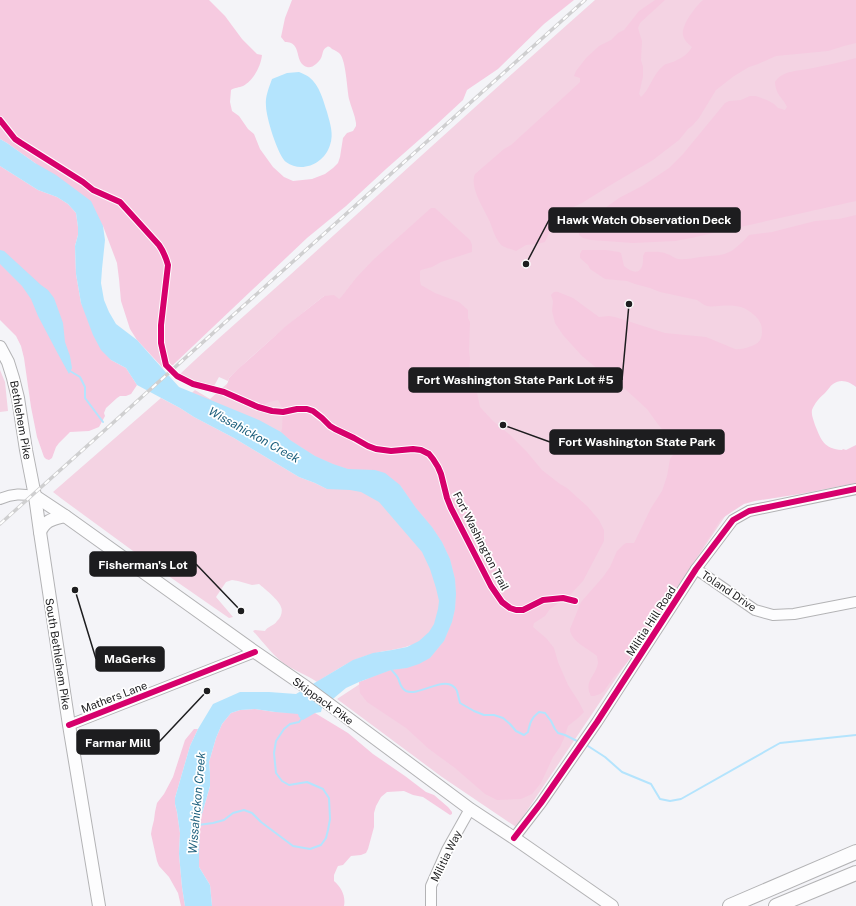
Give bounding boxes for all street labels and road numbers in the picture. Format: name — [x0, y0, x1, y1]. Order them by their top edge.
street label: Bethlehem Pike — [8, 380, 34, 460]
street label: Fort Washington Trail — [451, 490, 511, 592]
street label: Toland Drive — [699, 568, 759, 614]
street label: Militia Hill Road — [624, 584, 678, 658]
street label: South Bethlehem Pike — [43, 597, 73, 711]
street label: Skippack Pike — [290, 675, 356, 727]
street label: Mathers Lane — [79, 679, 149, 715]
street label: Militia Way — [428, 828, 464, 884]

